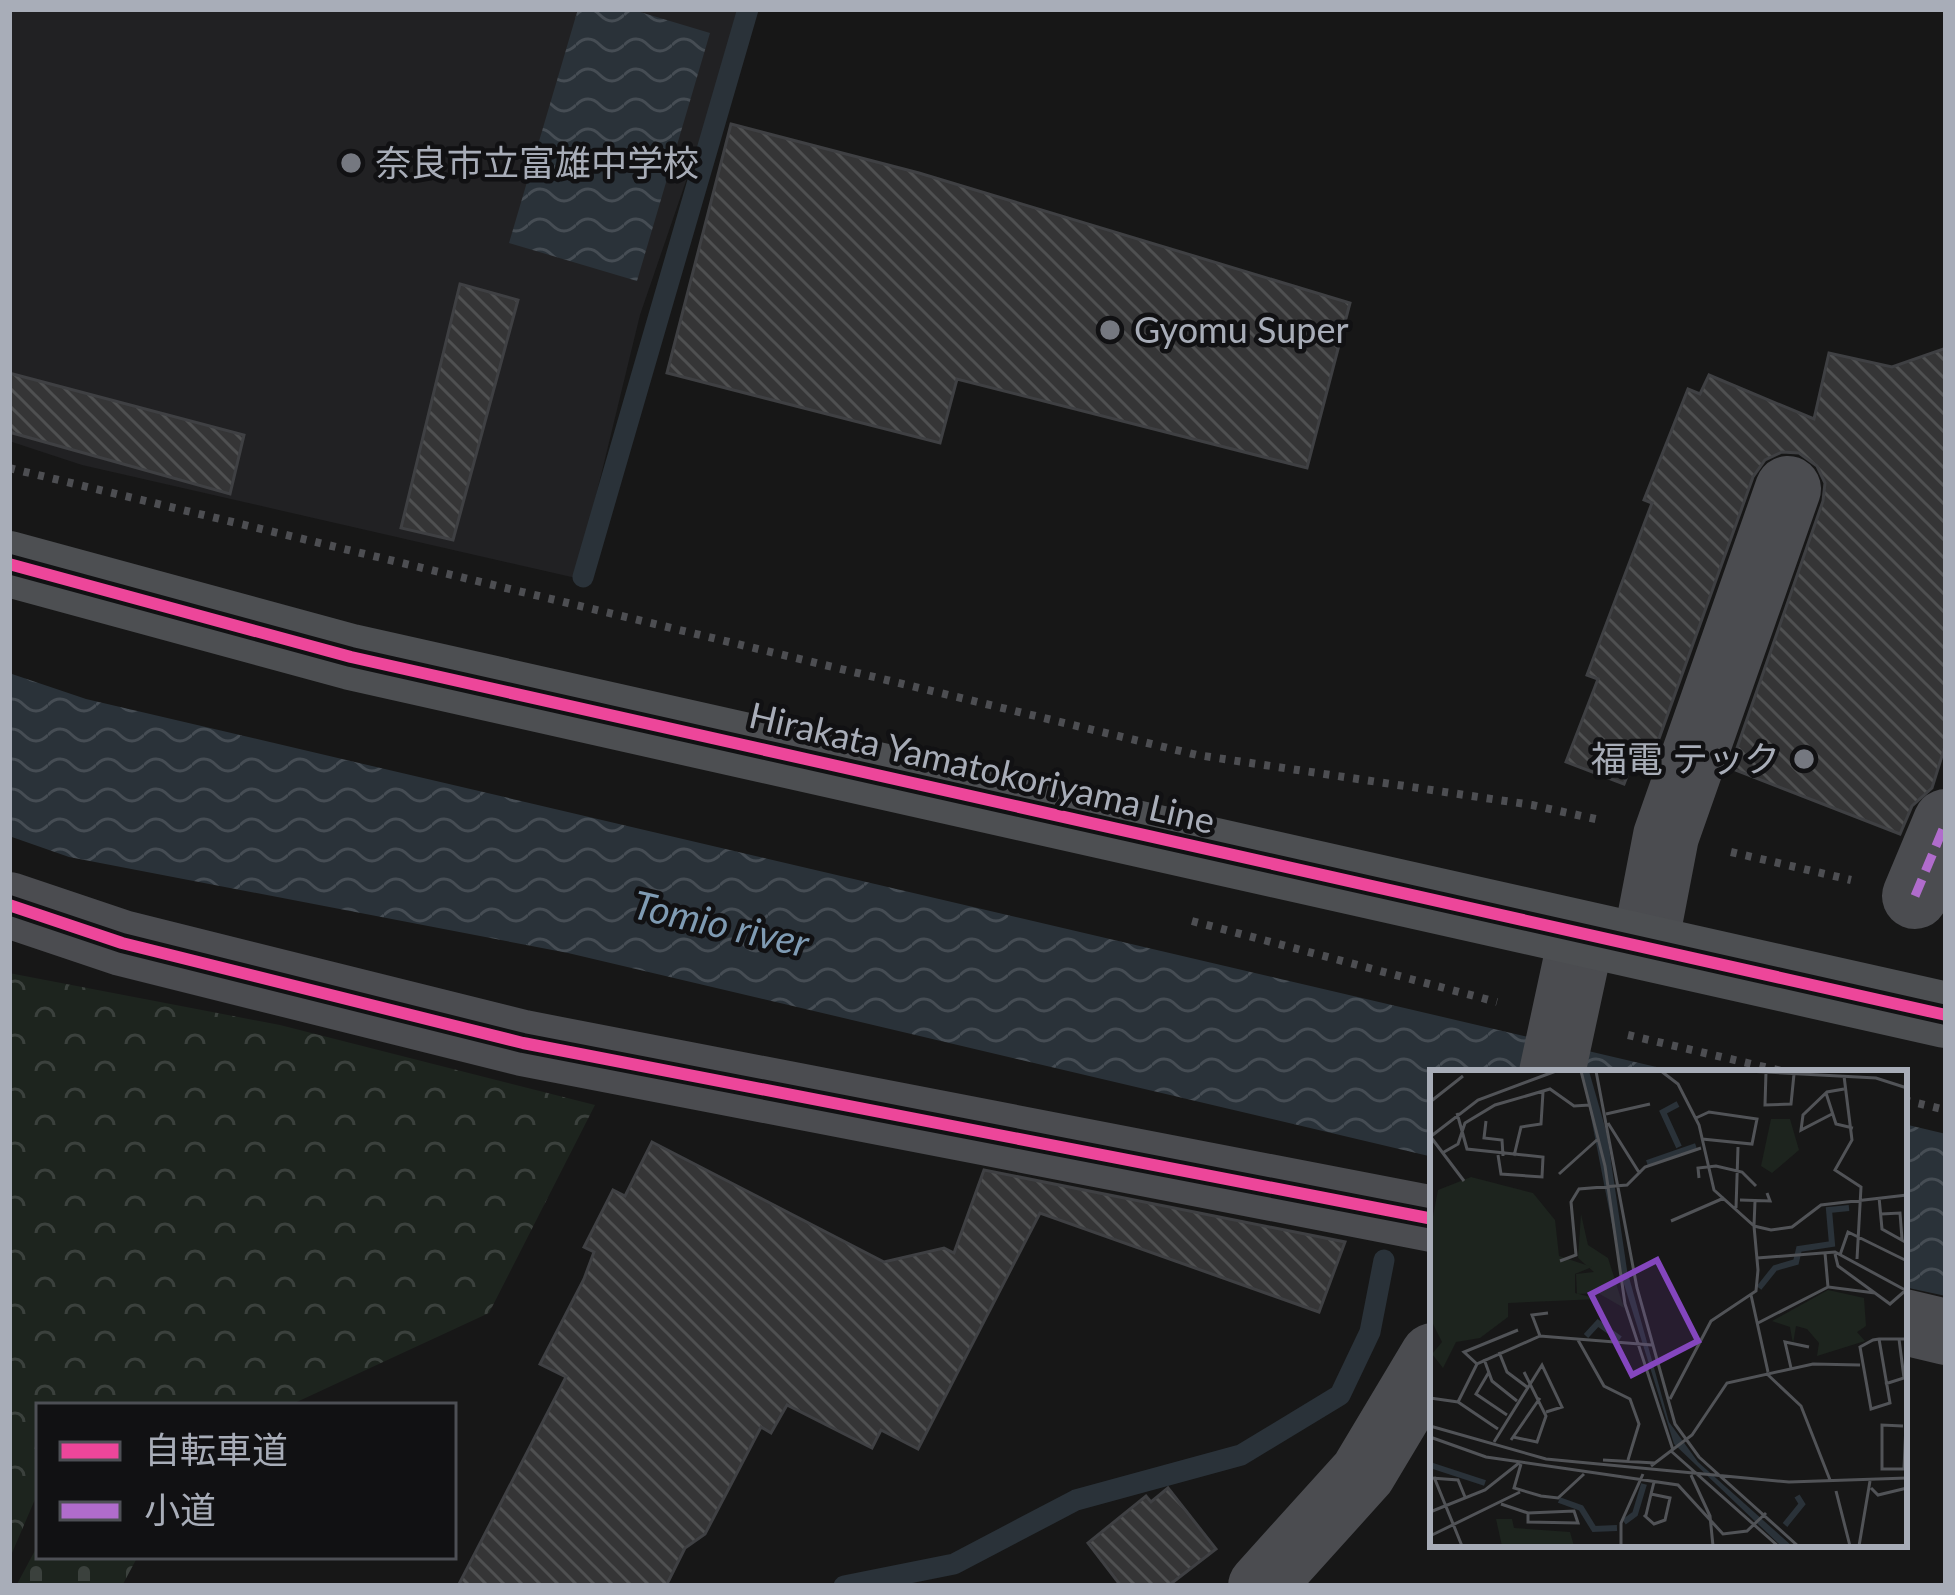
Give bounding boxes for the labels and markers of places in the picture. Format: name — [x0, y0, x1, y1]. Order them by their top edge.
place label: 奈良市立富雄中学校 — [375, 140, 699, 184]
marker: 奈良市立富雄中学校 — [338, 150, 364, 176]
place label: Gyomu Super — [1134, 307, 1349, 351]
marker: Gyomu Super — [1097, 317, 1123, 343]
place label: 福電 テック — [1591, 736, 1780, 780]
marker: 福電 テック — [1791, 746, 1817, 772]

